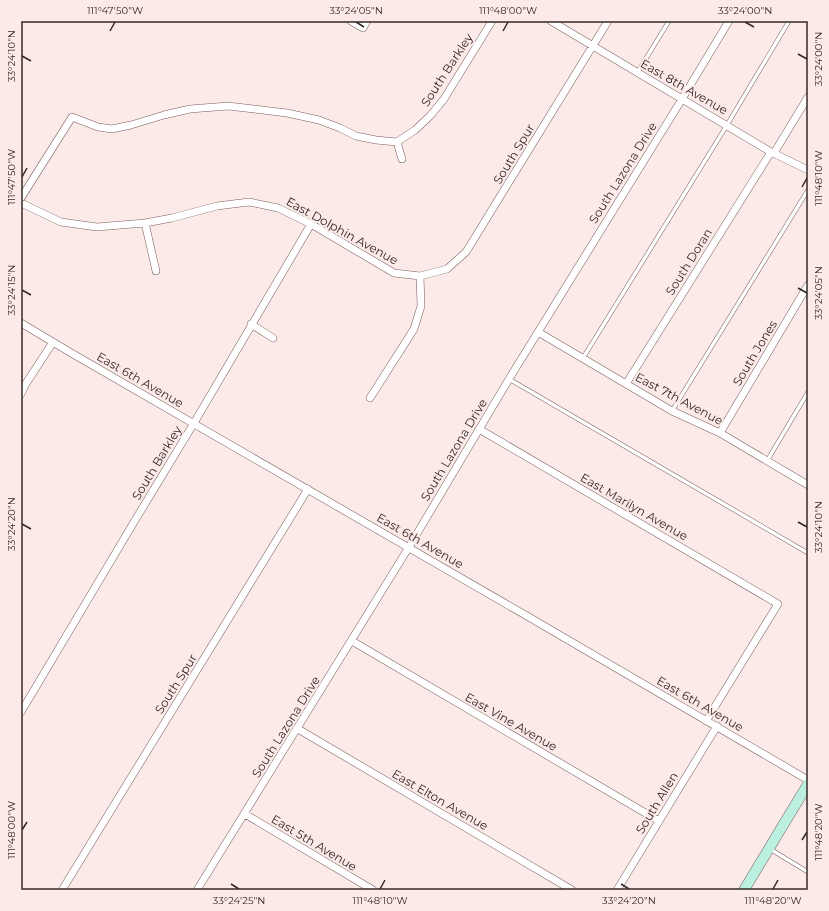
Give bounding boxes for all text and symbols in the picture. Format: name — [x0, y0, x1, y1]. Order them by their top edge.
text: 111°47'50"W — [87, 4, 143, 17]
text: 33°24'05"N — [329, 4, 383, 17]
text: 111°48'00"W — [479, 4, 537, 17]
text: 33°24'00"N — [718, 4, 772, 17]
text: 33°24'10"N — [5, 30, 18, 82]
street label: South Barkley — [417, 30, 476, 109]
text: 33°24'00"N — [812, 32, 825, 86]
street label: East 8th Avenue — [638, 56, 730, 118]
street label: South Lazona Drive — [585, 119, 660, 226]
street label: South Spur — [490, 121, 537, 187]
text: 111°47'50"W — [5, 149, 18, 205]
text: 111°48'10"W — [812, 150, 825, 206]
street label: East Dolphin Avenue — [284, 194, 401, 268]
street label: South Doran — [662, 226, 715, 298]
text: 33°24'15"N — [5, 265, 18, 315]
text: 33°24'05"N — [812, 266, 825, 320]
street label: South Jones — [729, 317, 780, 388]
street label: East 6th Avenue — [94, 349, 186, 410]
street label: East 7th Avenue — [633, 369, 726, 428]
street label: South Lazona Drive — [417, 396, 490, 504]
street label: South Barkley — [129, 422, 185, 503]
street label: East Marilyn Avenue — [578, 470, 691, 543]
text: 33°24'20"N — [5, 497, 18, 551]
text: 33°24'10"N — [812, 501, 825, 553]
street label: East 6th Avenue — [374, 510, 466, 571]
street label: South Spur — [151, 651, 200, 716]
street label: South Lazona Drive — [248, 673, 323, 780]
street label: East 6th Avenue — [654, 673, 746, 734]
street label: East Vine Avenue — [462, 689, 560, 754]
street label: East Elton Avenue — [389, 766, 491, 833]
street label: South Allen — [632, 769, 681, 836]
text: 111°48'00"W — [5, 801, 18, 859]
text: 111°48'20"W — [812, 803, 825, 861]
street label: East 5th Avenue — [269, 811, 360, 874]
text: 33°24'25"N — [213, 894, 265, 907]
text: 111°48'10"W — [352, 894, 408, 907]
text: 33°24'20"N — [602, 894, 656, 907]
text: 111°48'20"W — [744, 894, 802, 907]

